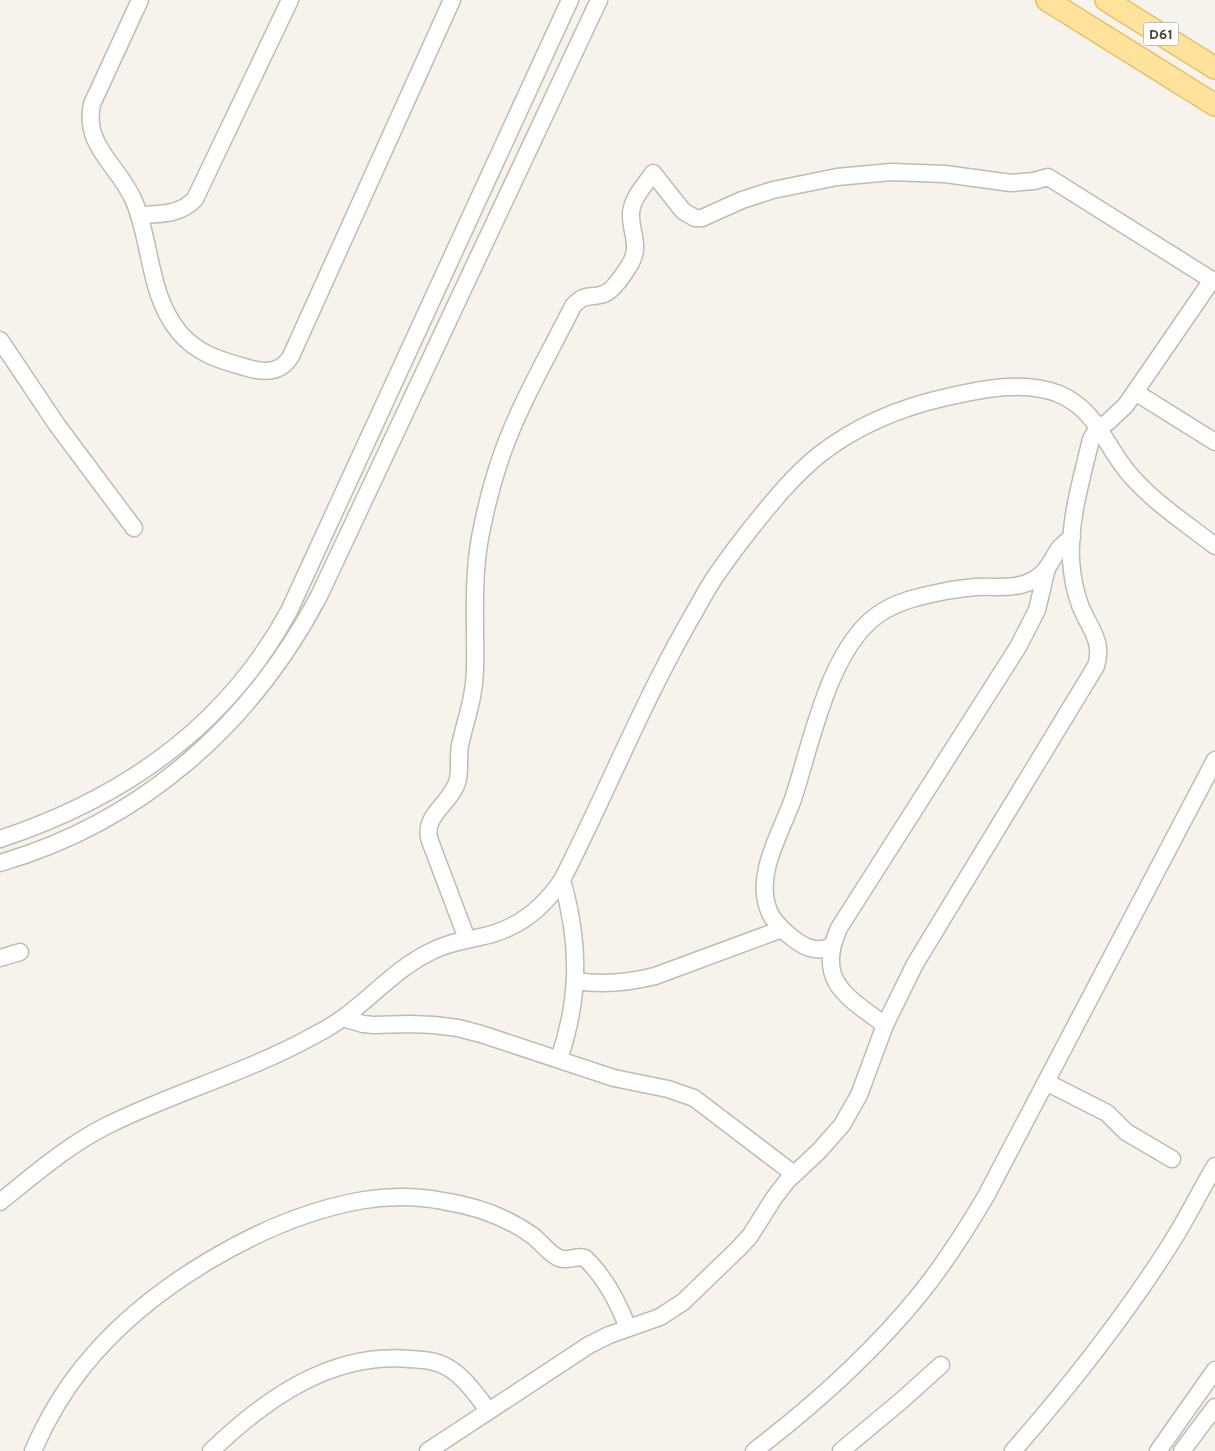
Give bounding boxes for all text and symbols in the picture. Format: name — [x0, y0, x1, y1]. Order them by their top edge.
road number: D61 — [1144, 22, 1178, 46]

